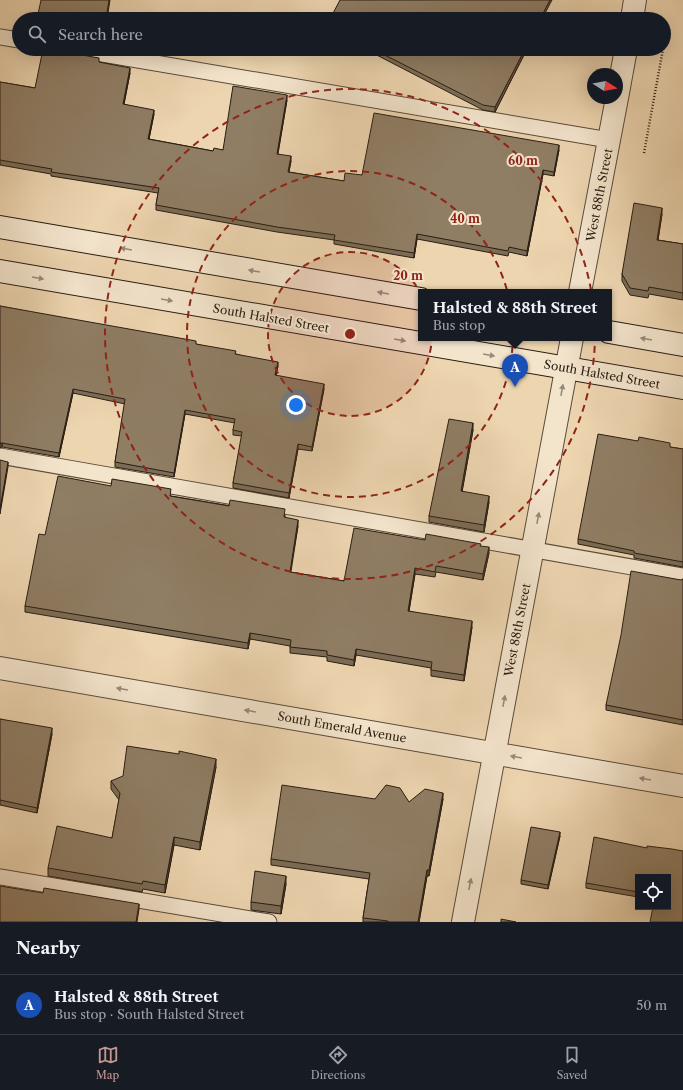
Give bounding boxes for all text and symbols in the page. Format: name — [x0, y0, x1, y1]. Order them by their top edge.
search box — [12, 12, 671, 56]
icon: search — [26, 23, 48, 45]
text: Search here — [58, 25, 143, 44]
north arrow — [587, 68, 623, 104]
street label: West 88th Street — [582, 146, 616, 244]
text: 60 m — [508, 153, 538, 168]
text: 40 m — [450, 211, 480, 226]
one-way arrow — [120, 246, 132, 252]
one-way arrow — [248, 267, 261, 273]
text: 20 m — [393, 268, 423, 283]
one-way arrow — [32, 275, 45, 281]
one-way arrow — [376, 289, 389, 295]
popup — [418, 289, 612, 341]
one-way arrow — [160, 297, 173, 303]
text: Halsted & 88th Street — [433, 298, 597, 317]
street label: South Halsted Street — [212, 300, 331, 336]
text: Bus stop — [433, 317, 485, 333]
centre of rings — [343, 327, 357, 341]
one-way arrow — [640, 336, 652, 342]
one-way arrow — [394, 337, 406, 343]
one-way arrow — [483, 352, 495, 358]
pin: A — [502, 354, 528, 387]
street label: South Halsted Street — [543, 356, 662, 392]
one-way arrow — [559, 384, 565, 396]
your location — [286, 395, 306, 415]
one-way arrow — [536, 512, 542, 524]
street label: West 88th Street — [500, 581, 534, 679]
one-way arrow — [116, 686, 128, 692]
one-way arrow — [501, 695, 507, 707]
one-way arrow — [244, 708, 257, 714]
street label: South Emerald Avenue — [276, 708, 408, 746]
one-way arrow — [510, 754, 523, 760]
one-way arrow — [638, 776, 651, 782]
map controls — [635, 874, 671, 910]
button: locate — [635, 874, 671, 910]
one-way arrow — [467, 878, 473, 890]
text: Nearby — [16, 938, 80, 958]
text: Halsted & 88th Street — [54, 987, 218, 1006]
text: A — [24, 997, 34, 1013]
text: 50 m — [636, 997, 667, 1013]
text: Bus stop · South Halsted Street — [54, 1006, 244, 1022]
tab: Map — [96, 1044, 119, 1082]
tab: Directions — [311, 1044, 365, 1082]
tab: Saved — [557, 1044, 587, 1082]

